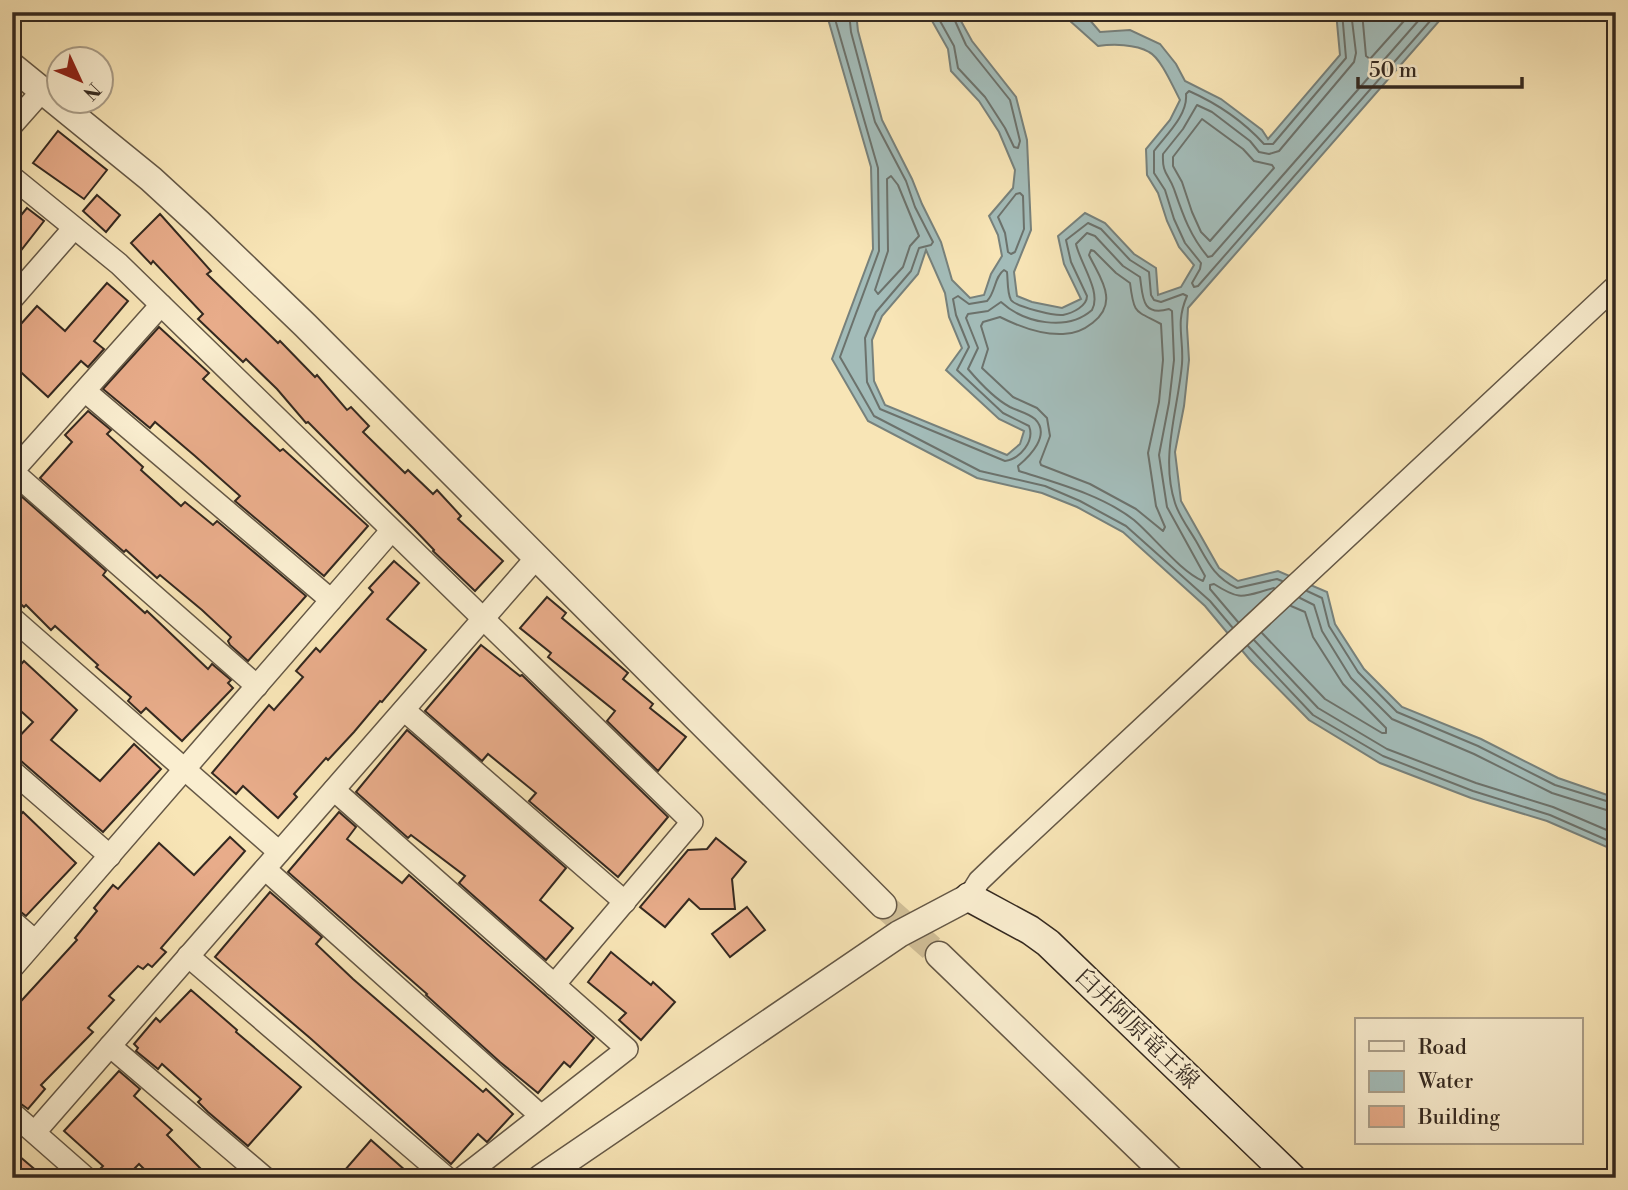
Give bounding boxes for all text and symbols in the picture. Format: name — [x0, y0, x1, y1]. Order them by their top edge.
north arrow — [46, 46, 116, 116]
scale bar — [1358, 46, 1523, 90]
text: 50 m — [1369, 58, 1417, 84]
text: N — [78, 77, 105, 105]
street label: 臼井阿原竜王線 — [1069, 963, 1205, 1095]
legend — [1355, 1018, 1582, 1144]
text: Road — [1418, 1035, 1467, 1061]
text: Water — [1417, 1069, 1473, 1095]
text: Building — [1417, 1105, 1500, 1131]

